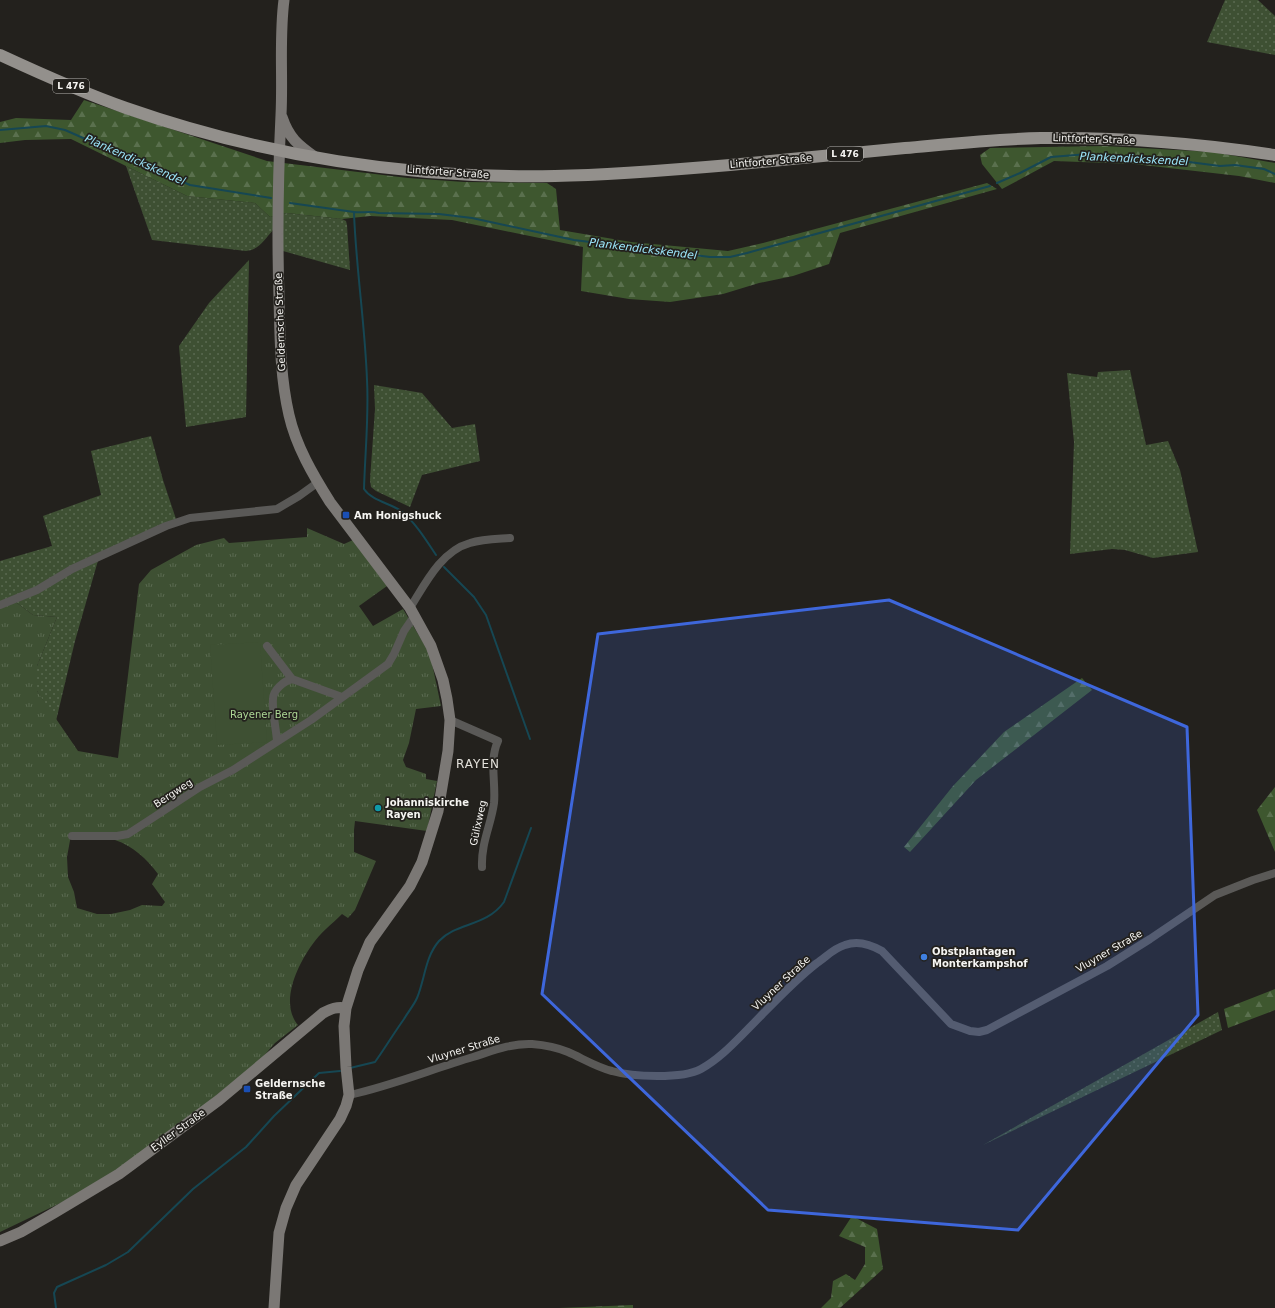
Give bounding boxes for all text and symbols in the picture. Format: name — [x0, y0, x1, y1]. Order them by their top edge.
road number: L 476 — [53, 79, 89, 93]
water label: Plankendickskendel — [83, 132, 187, 188]
street label: Lintforter Straße — [1052, 132, 1136, 146]
road number: L 476 — [827, 147, 863, 161]
water label: Plankendickskendel — [1079, 150, 1189, 168]
street label: Lintforter Straße — [729, 152, 813, 170]
street label: Lintforter Straße — [406, 164, 490, 180]
water label: Plankendickskendel — [588, 236, 698, 262]
street label: Geldernsche Straße — [273, 272, 287, 372]
marker: Am Honigshuck — [341, 510, 351, 520]
place label: Am Honigshuck — [354, 510, 442, 521]
park label: Rayener Berg — [230, 709, 298, 720]
district label: RAYEN — [456, 757, 500, 771]
street label: Bergweg — [152, 776, 194, 810]
place label: Johanniskirche Rayen — [385, 797, 469, 820]
street label: Gülixweg — [468, 799, 488, 847]
marker: Johanniskirche Rayen — [373, 803, 383, 813]
street label: Vluyner Straße — [1074, 928, 1144, 974]
place label: Obstplantagen Monterkampshof — [932, 946, 1028, 969]
marker: Obstplantagen Monterkampshof — [919, 952, 929, 962]
street label: Vluyner Straße — [750, 954, 812, 1012]
street label: Vluyner Straße — [427, 1033, 501, 1065]
place label: Geldernsche Straße — [255, 1078, 325, 1101]
marker: Geldernsche Straße — [242, 1084, 252, 1094]
street label: Eyller Straße — [149, 1107, 207, 1153]

